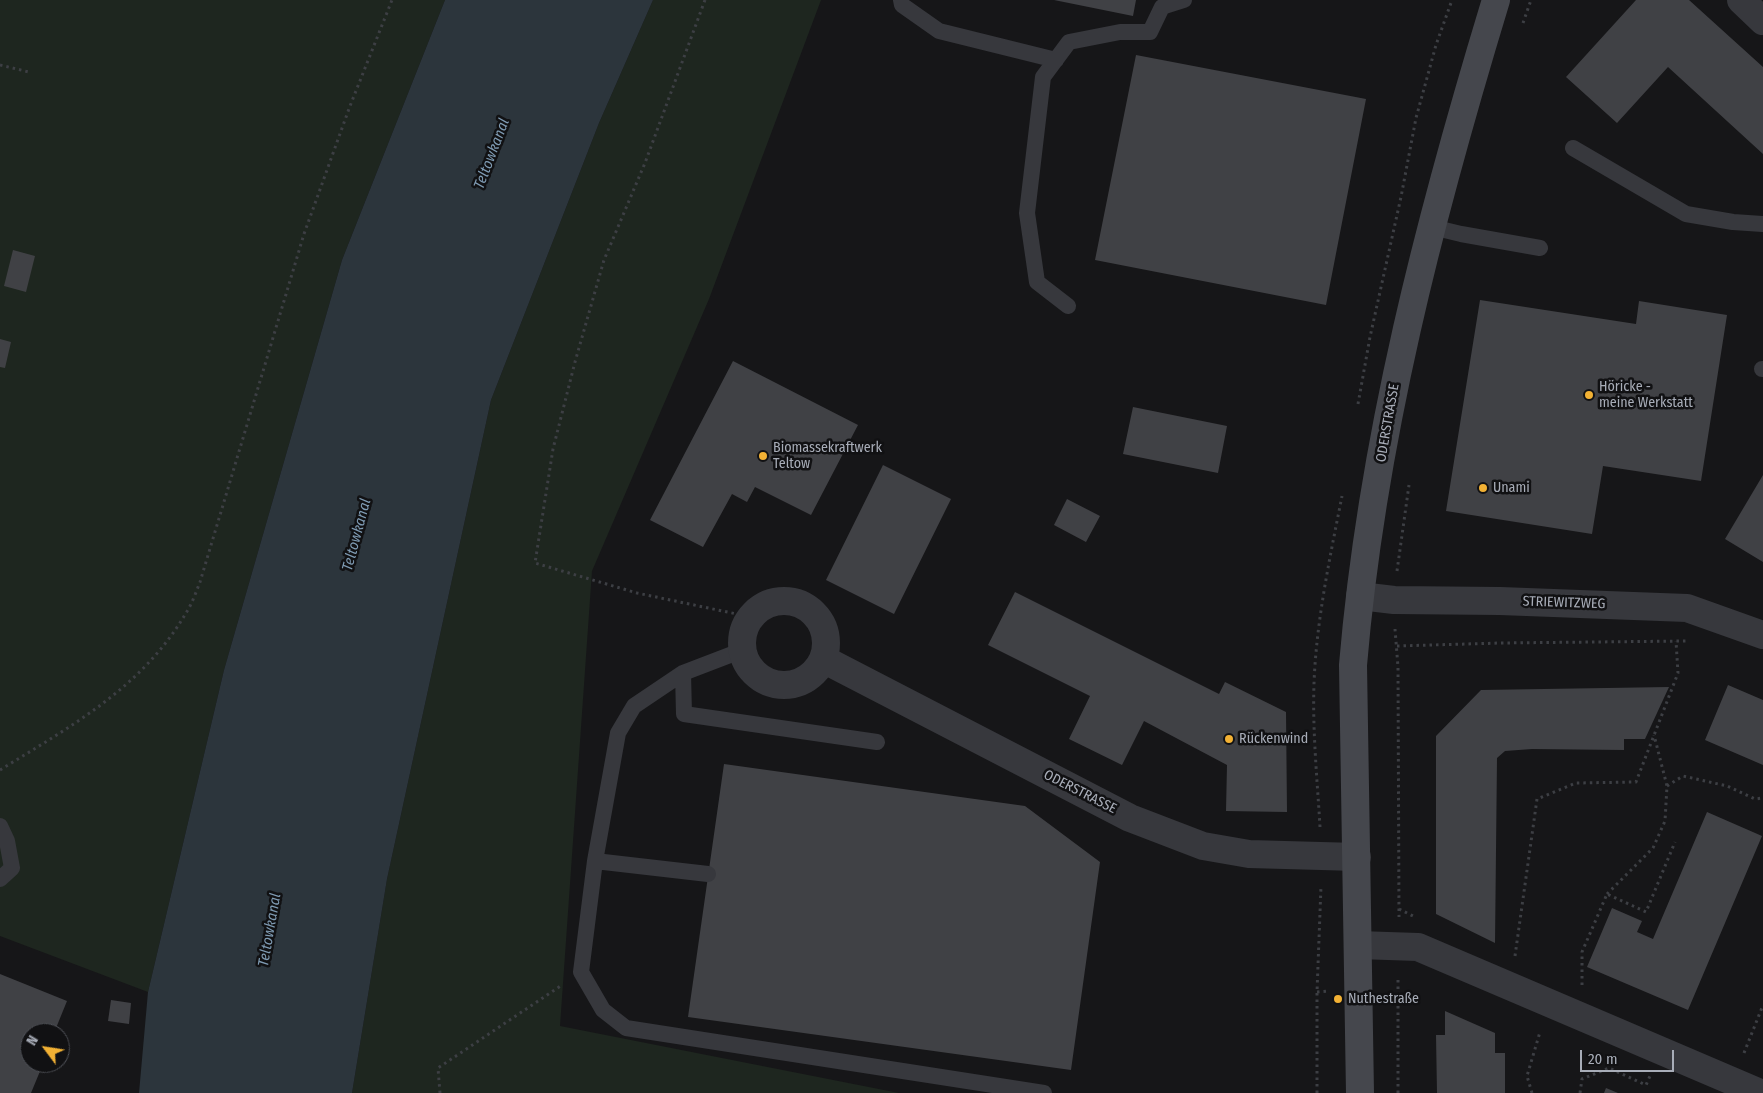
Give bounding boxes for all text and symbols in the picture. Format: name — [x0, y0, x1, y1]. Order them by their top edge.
water label: Teltowkanal — [470, 116, 514, 192]
place label: Höricke - meine Werkstatt — [1599, 379, 1693, 412]
street label: ODERSTRASSE — [1373, 382, 1403, 464]
marker: Höricke - meine Werkstatt — [1583, 389, 1595, 401]
place label: Biomassekraftwerk Teltow — [773, 440, 882, 472]
marker: Biomassekraftwerk Teltow — [757, 450, 769, 462]
place label: Unami — [1493, 480, 1530, 496]
marker: Unami — [1477, 482, 1489, 494]
water label: Teltowkanal — [339, 497, 375, 573]
street label: STRIEWITZWEG — [1522, 593, 1606, 613]
place label: Rückenwind — [1239, 731, 1308, 747]
marker: Rückenwind — [1223, 733, 1235, 745]
street label: ODERSTRASSE — [1041, 766, 1119, 818]
water label: Teltowkanal — [255, 892, 285, 968]
place label: Nuthestraße — [1348, 991, 1419, 1007]
marker: Nuthestraße — [1332, 993, 1344, 1005]
north arrow — [20, 1023, 70, 1073]
text: N — [23, 1033, 42, 1049]
scale bar — [1583, 1040, 1677, 1072]
text: 20 m — [1588, 1050, 1618, 1068]

